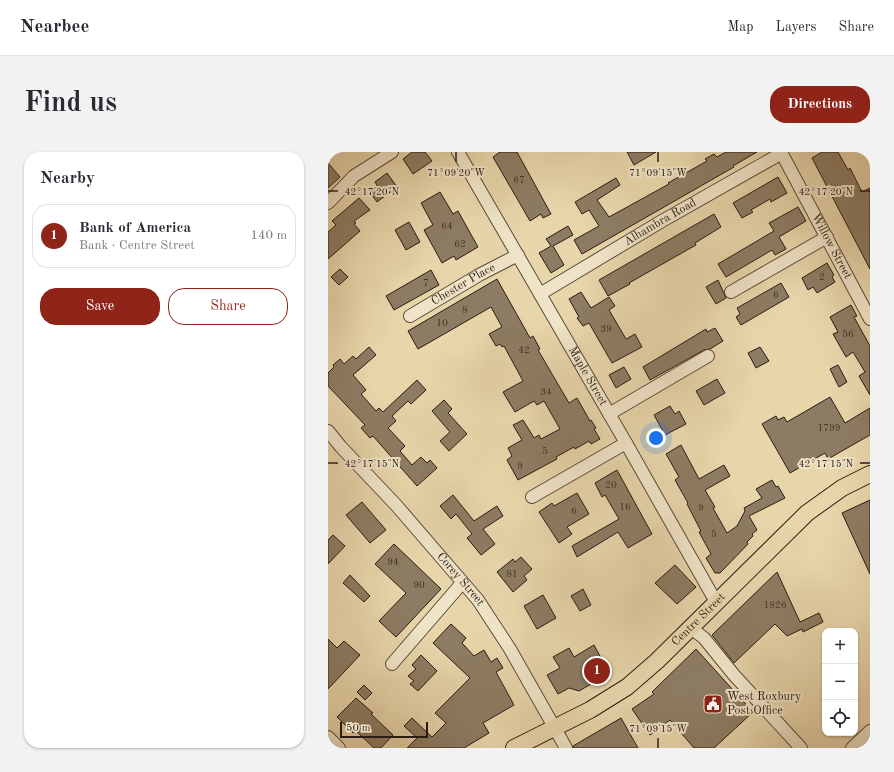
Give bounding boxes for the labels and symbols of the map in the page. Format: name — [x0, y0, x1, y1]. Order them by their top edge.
text: 71°09'20"W — [427, 168, 485, 178]
text: 71°09'15"W — [629, 168, 687, 178]
house number: 67 — [513, 175, 525, 185]
text: 42°17'20"N — [345, 187, 400, 197]
text: 42°17'20"N — [799, 187, 854, 197]
street label: Alhambra Road — [622, 197, 699, 248]
street label: Willow Street — [809, 212, 854, 281]
house number: 64 — [441, 221, 453, 231]
house number: 62 — [454, 239, 466, 249]
street label: Chester Place — [430, 261, 498, 308]
house number: 2 — [819, 272, 825, 282]
house number: 7 — [423, 278, 429, 288]
house number: 6 — [773, 290, 779, 300]
house number: 8 — [462, 305, 468, 315]
house number: 10 — [436, 318, 448, 328]
house number: 39 — [600, 324, 612, 334]
house number: 56 — [842, 329, 854, 339]
house number: 42 — [518, 345, 530, 355]
street label: Maple Street — [566, 345, 609, 408]
house number: 34 — [540, 387, 552, 397]
house number: 1799 — [817, 423, 841, 433]
your location — [646, 428, 666, 448]
house number: 5 — [542, 446, 548, 456]
text: 42°17'15"N — [345, 459, 400, 469]
text: 42°17'15"N — [799, 459, 854, 469]
house number: 9 — [517, 461, 523, 471]
house number: 20 — [605, 480, 617, 490]
house number: 16 — [619, 502, 631, 512]
house number: 9 — [698, 503, 704, 513]
house number: 6 — [571, 506, 577, 516]
house number: 5 — [711, 529, 717, 539]
street label: Corey Street — [434, 551, 486, 608]
house number: 94 — [387, 557, 399, 567]
house number: 81 — [506, 569, 518, 579]
house number: 90 — [413, 580, 425, 590]
street label: Centre Street — [670, 591, 728, 649]
house number: 1826 — [763, 600, 787, 610]
pin: 1 — [584, 656, 610, 686]
place label: West Roxbury Post Office — [727, 691, 802, 717]
public building icon: West Roxbury Post Office — [702, 693, 724, 715]
scale bar — [340, 720, 428, 739]
text: 71°09'15"W — [629, 724, 687, 734]

